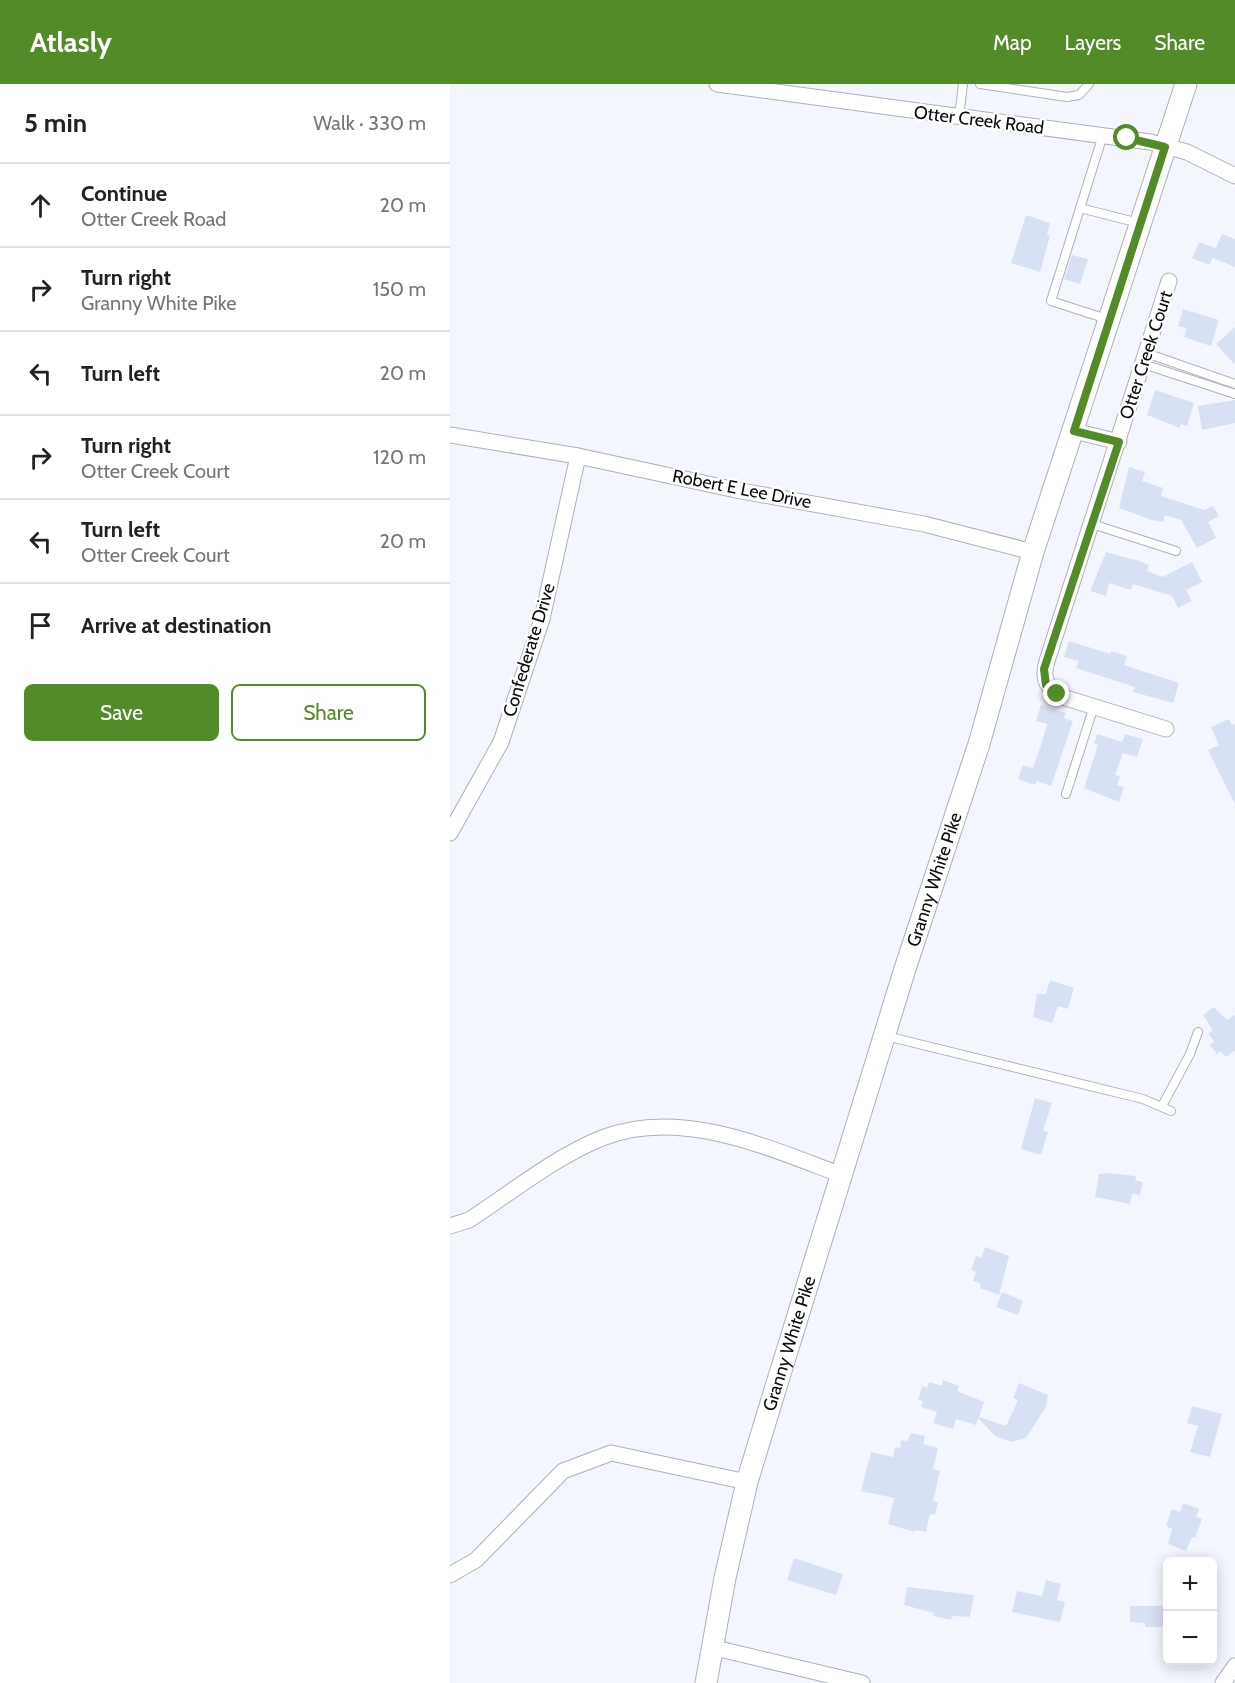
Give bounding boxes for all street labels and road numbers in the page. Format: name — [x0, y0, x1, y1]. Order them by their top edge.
street label: Otter Creek Road — [913, 101, 1045, 139]
street label: Otter Creek Court — [1115, 288, 1177, 422]
street label: Robert E Lee Drive — [671, 465, 813, 513]
street label: Confederate Drive — [498, 581, 560, 719]
street label: Granny White Pike — [902, 810, 967, 950]
street label: Granny White Pike — [758, 1273, 821, 1414]

